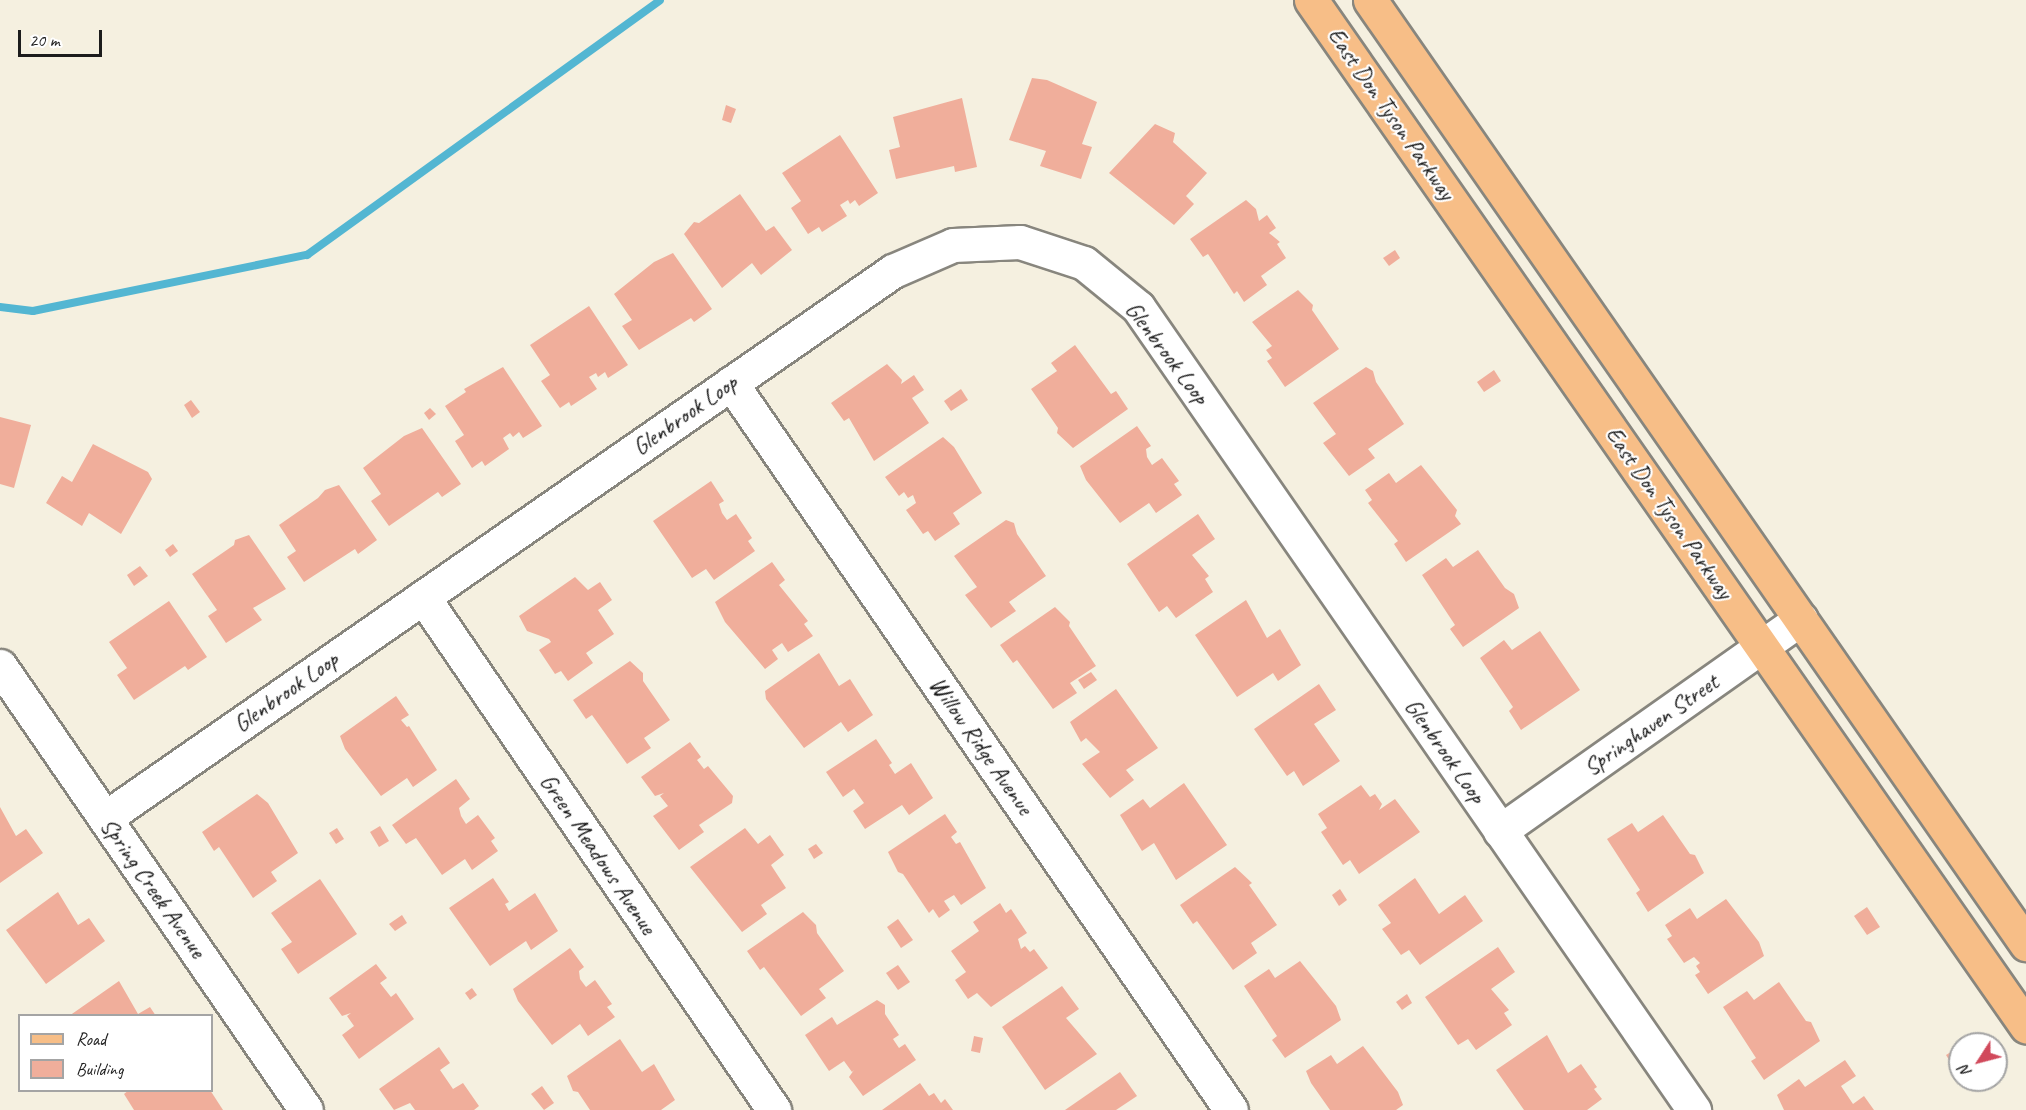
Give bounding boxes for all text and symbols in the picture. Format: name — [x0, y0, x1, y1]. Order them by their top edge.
scale bar — [21, 18, 105, 56]
street label: East Don Tyson Parkway — [1321, 22, 1461, 206]
text: 20 m — [29, 29, 60, 51]
street label: Glenbrook Loop — [1119, 296, 1215, 410]
street label: Glenbrook Loop — [627, 368, 743, 462]
street label: East Don Tyson Parkway — [1599, 421, 1739, 605]
street label: Glenbrook Loop — [228, 645, 344, 739]
street label: Springhaven Street — [1578, 668, 1724, 782]
street label: Willow Ridge Avenue — [923, 672, 1039, 820]
street label: Glenbrook Loop — [1398, 693, 1492, 809]
street label: Green Meadows Avenue — [534, 769, 662, 939]
street label: Spring Creek Avenue — [94, 812, 212, 964]
legend — [18, 1014, 213, 1092]
text: Road — [76, 1028, 106, 1050]
north arrow — [1948, 1032, 2008, 1092]
text: Building — [76, 1058, 123, 1080]
text: N — [1954, 1062, 1976, 1081]

